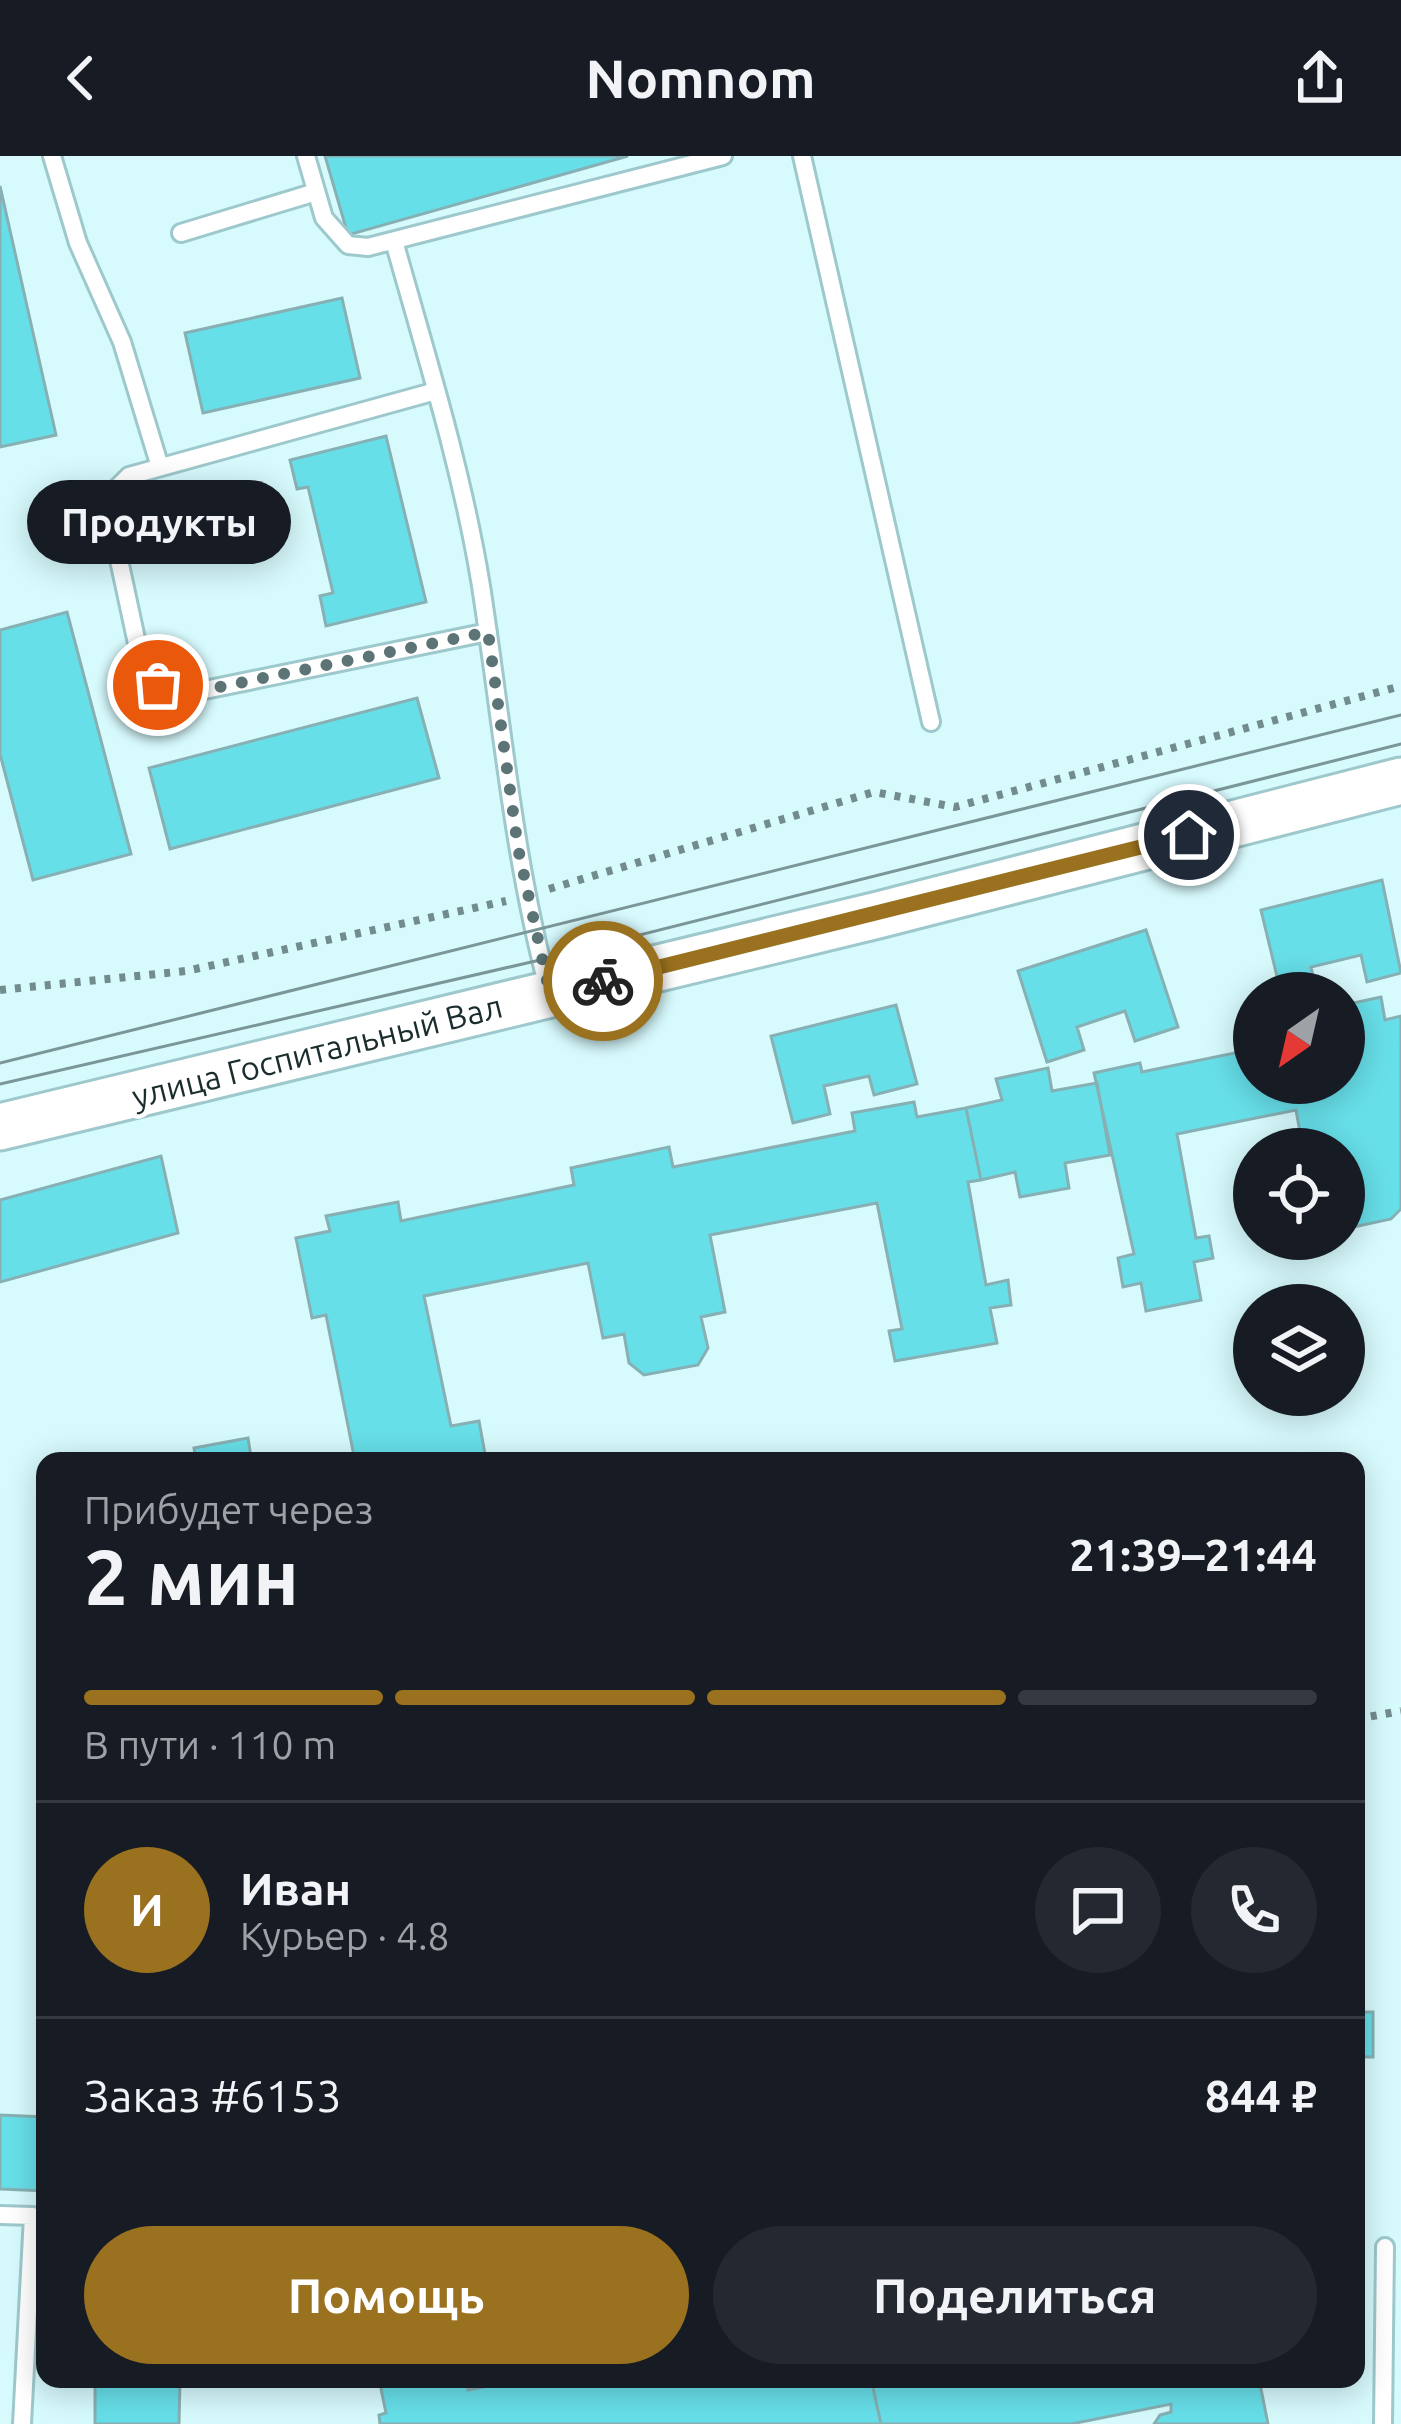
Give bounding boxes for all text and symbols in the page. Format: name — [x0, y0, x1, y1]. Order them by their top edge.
icon: back — [48, 45, 114, 111]
icon: share — [1287, 45, 1353, 111]
text: Nomnom — [586, 48, 816, 108]
callout: Продукты — [26, 481, 290, 565]
text: Продукты — [61, 500, 257, 543]
pin — [107, 634, 209, 736]
icon: bag — [125, 652, 191, 718]
pin — [1138, 784, 1240, 886]
icon: home — [1156, 802, 1222, 868]
courier — [543, 921, 663, 1041]
icon: bike — [570, 948, 636, 1014]
north arrow — [1233, 972, 1365, 1104]
map controls — [1233, 972, 1365, 1416]
street label: улица Госпитальный Вал — [128, 987, 506, 1114]
button: locate — [1233, 1128, 1365, 1260]
button: layers — [1233, 1284, 1365, 1416]
text: Прибудет через — [84, 1488, 373, 1531]
text: 21:39–21:44 — [1069, 1529, 1317, 1580]
text: 2 мин — [84, 1532, 299, 1620]
text: В пути · 110 m — [84, 1723, 336, 1766]
button: chat — [1035, 1847, 1161, 1973]
button: phone — [1191, 1847, 1317, 1973]
text: Иван — [240, 1863, 351, 1914]
text: И — [130, 1884, 164, 1935]
text: Курьер · 4.8 — [240, 1914, 450, 1957]
text: Заказ #6153 — [84, 2070, 342, 2121]
text: 844 ₽ — [1205, 2070, 1317, 2121]
button: Помощь — [84, 2226, 689, 2364]
button: Поделиться — [713, 2226, 1317, 2364]

